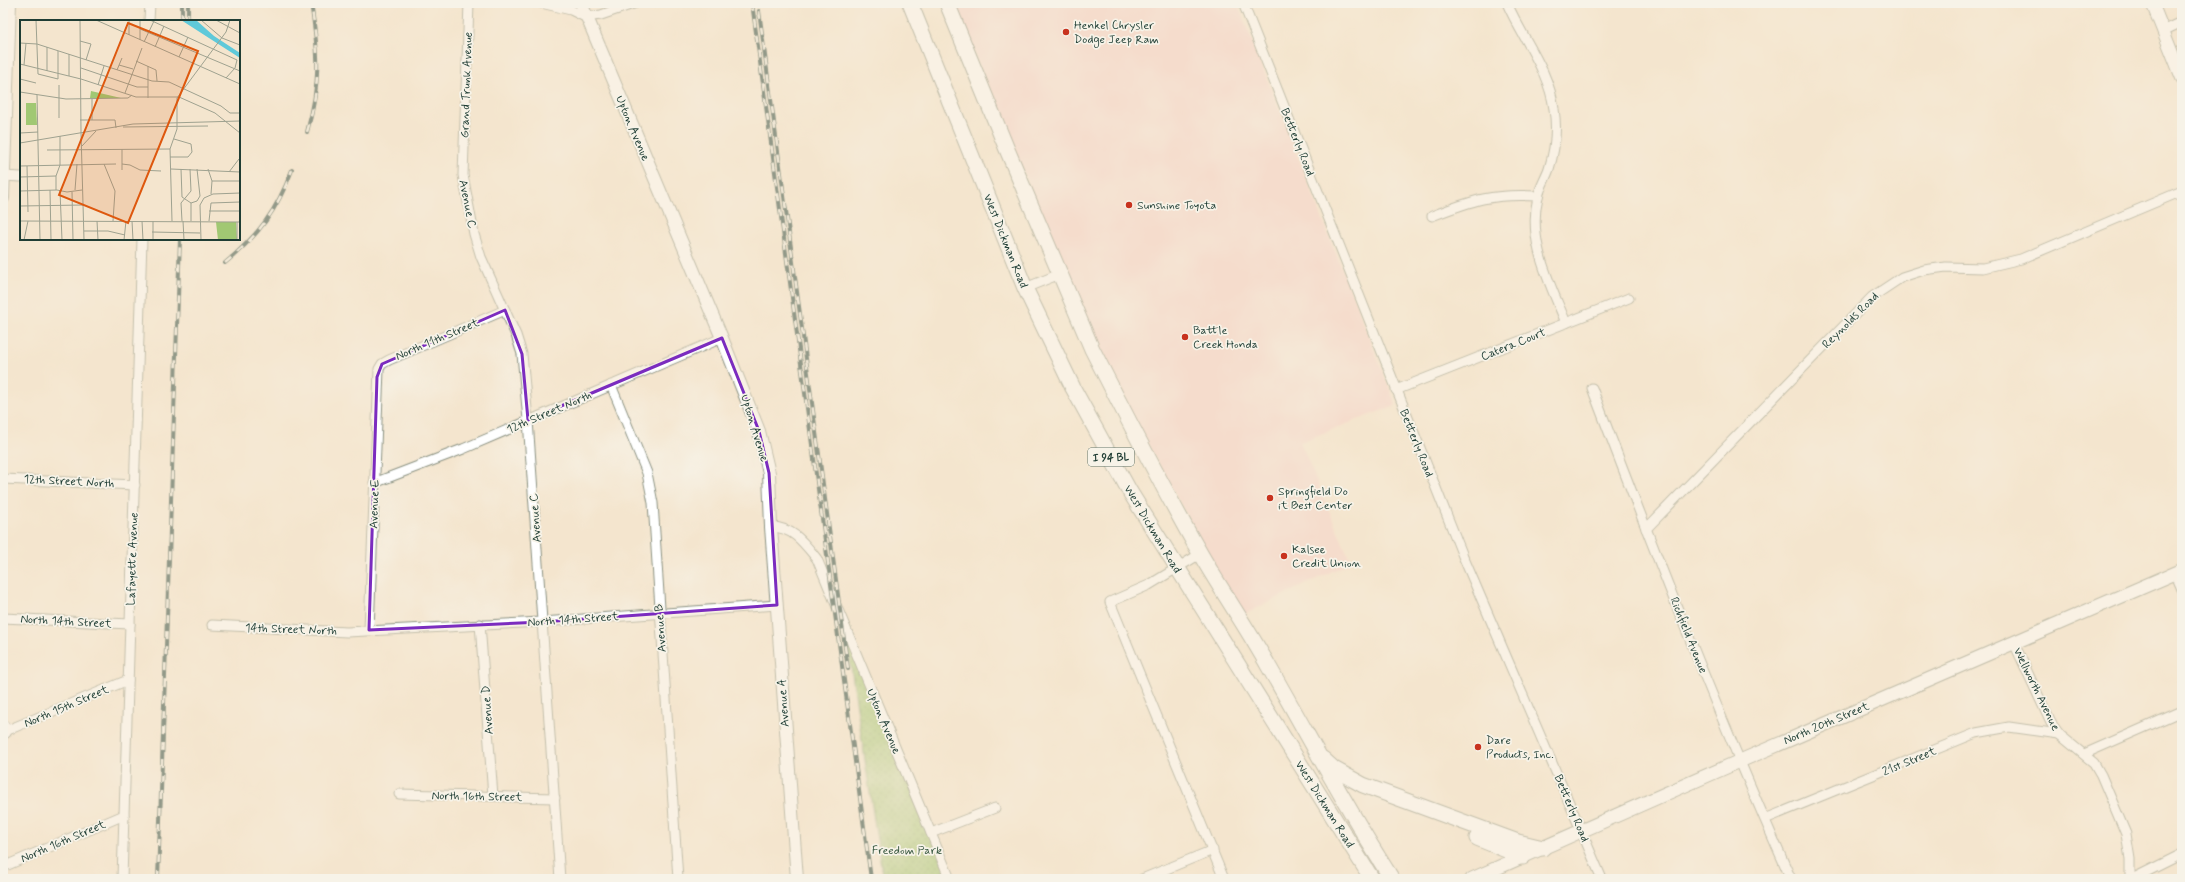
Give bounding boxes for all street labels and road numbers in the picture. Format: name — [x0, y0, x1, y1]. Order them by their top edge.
street label: Grand Trunk Avenue — [457, 32, 477, 138]
street label: Upton Avenue — [611, 93, 653, 164]
street label: Betterly Road — [1276, 106, 1318, 179]
street label: Avenue C — [454, 178, 480, 230]
street label: West Dickman Road — [979, 192, 1031, 291]
street label: Reynolds Road — [1819, 289, 1883, 353]
street label: North 11th Street — [393, 315, 482, 365]
street label: Catera Court — [1479, 325, 1548, 365]
street label: 12th Street North — [504, 388, 594, 438]
street label: Upton Avenue — [736, 393, 772, 464]
street label: Betterly Road — [1395, 407, 1437, 480]
road number: I 94 BL — [1088, 448, 1134, 466]
street label: 12th Street North — [23, 472, 115, 492]
street label: Avenue E — [366, 479, 384, 529]
street label: West Dickman Road — [1119, 482, 1185, 577]
street label: Avenue C — [526, 492, 546, 543]
street label: Lafayette Avenue — [123, 512, 143, 606]
street label: Richfield Avenue — [1666, 595, 1711, 676]
street label: Avenue B — [651, 603, 671, 653]
street label: North 14th Street — [527, 609, 619, 631]
street label: North 14th Street — [20, 612, 112, 632]
street label: 14th Street North — [245, 620, 337, 640]
street label: Wellworth Avenue — [2009, 645, 2063, 734]
street label: Avenue A — [774, 678, 794, 728]
street label: North 15th Street — [22, 682, 111, 732]
street label: Avenue D — [478, 685, 498, 735]
street label: Upton Avenue — [862, 686, 904, 757]
street label: North 20th Street — [1781, 699, 1872, 749]
street label: 21st Street — [1880, 743, 1939, 780]
street label: West Dickman Road — [1291, 758, 1357, 851]
street label: Betterly Road — [1550, 772, 1593, 845]
street label: North 16th Street — [431, 788, 523, 806]
street label: North 16th Street — [18, 817, 108, 867]

